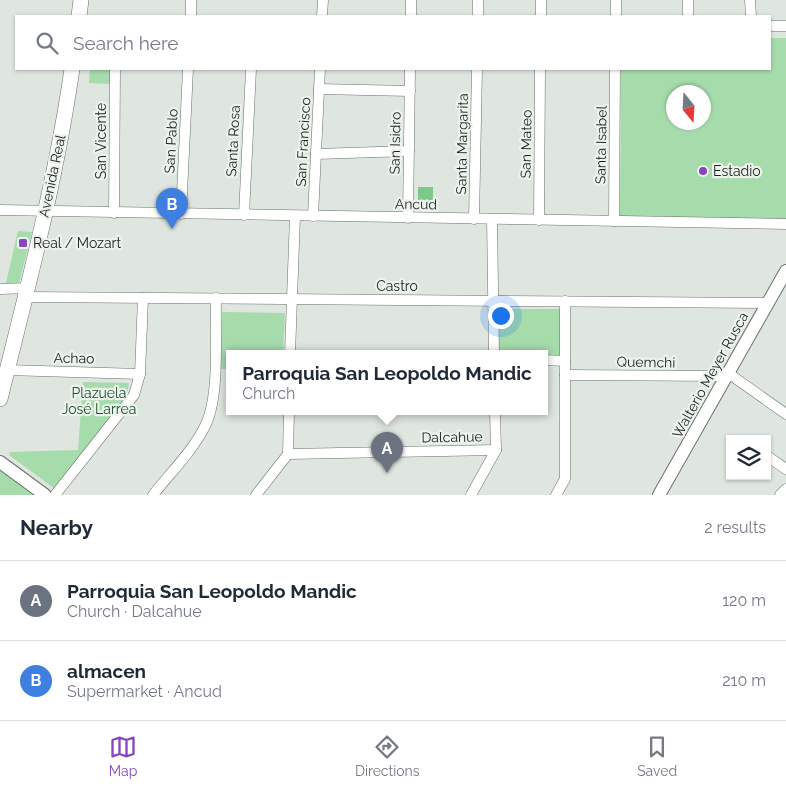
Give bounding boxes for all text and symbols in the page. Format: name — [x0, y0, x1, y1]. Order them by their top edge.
search box — [15, 15, 771, 70]
icon: search — [33, 29, 61, 57]
text: Search here — [73, 32, 179, 54]
north arrow — [666, 85, 711, 130]
street label: Santa Margarita — [453, 93, 471, 195]
street label: San Francisco — [293, 97, 313, 187]
street label: San Vicente — [93, 103, 109, 179]
street label: Santa Rosa — [223, 105, 243, 177]
street label: Santa Isabel — [592, 105, 610, 184]
street label: San Pablo — [161, 108, 181, 174]
street label: San Mateo — [517, 109, 535, 179]
street label: San Isidro — [386, 111, 404, 175]
street label: Avenida Real — [35, 133, 69, 219]
place label: Estadio — [713, 163, 761, 179]
marker: Estadio — [697, 165, 709, 177]
pin: B — [156, 188, 188, 229]
street label: Ancud — [395, 196, 437, 212]
place label: Real / Mozart — [33, 235, 122, 251]
marker: Real / Mozart — [17, 237, 29, 249]
street label: Castro — [376, 278, 418, 294]
your location — [488, 303, 514, 329]
street label: Walterio Meyer Rusca — [669, 309, 751, 441]
street label: Achao — [53, 350, 95, 366]
popup — [226, 350, 548, 415]
street label: Quemchi — [616, 353, 676, 371]
text: Parroquia San Leopoldo Mandic — [242, 362, 532, 384]
text: Church — [242, 384, 295, 403]
park label: Plazuela José Larrea — [62, 385, 136, 417]
street label: Dalcahue — [421, 428, 483, 446]
pin: A — [371, 432, 403, 473]
map controls — [726, 435, 771, 480]
button: layers — [726, 435, 771, 480]
text: Nearby — [20, 515, 93, 540]
text: 2 results — [704, 518, 766, 537]
text: Parroquia San Leopoldo Mandic — [67, 580, 357, 602]
text: A — [31, 591, 41, 610]
text: 120 m — [722, 591, 766, 610]
text: Church · Dalcahue — [67, 602, 202, 621]
text: almacen — [67, 660, 146, 682]
text: B — [31, 671, 41, 690]
text: 210 m — [722, 671, 766, 690]
text: Supermarket · Ancud — [67, 682, 222, 701]
tab: Map — [109, 733, 137, 779]
tab: Directions — [355, 733, 420, 779]
tab: Saved — [637, 733, 677, 779]

